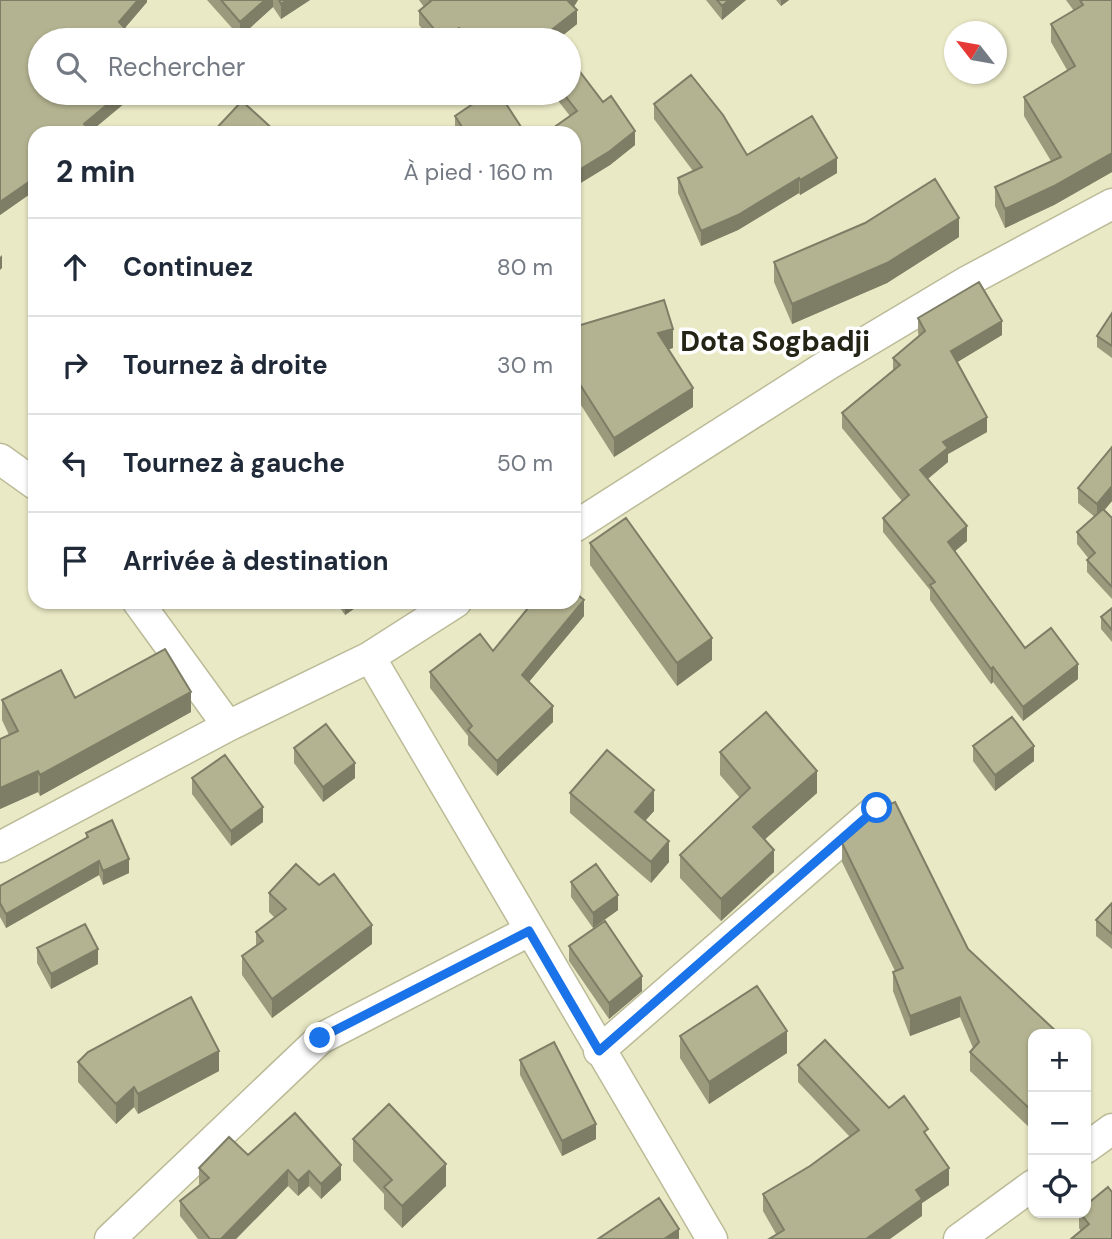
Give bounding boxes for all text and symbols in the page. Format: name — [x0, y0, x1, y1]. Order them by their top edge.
north arrow — [944, 21, 1007, 84]
search box — [28, 28, 581, 105]
icon: search — [52, 48, 90, 86]
text: Rechercher — [108, 50, 245, 84]
text: 2 min — [56, 152, 135, 191]
text: À pied · 160 m — [403, 157, 553, 187]
icon: ahead — [56, 248, 94, 286]
text: Continuez — [123, 250, 253, 284]
text: 80 m — [497, 252, 553, 282]
district label: Dota Sogbadji — [680, 323, 870, 360]
icon: right — [56, 346, 94, 384]
text: Tournez à droite — [123, 348, 328, 382]
text: 30 m — [497, 350, 553, 380]
icon: left — [56, 444, 94, 482]
text: Tournez à gauche — [123, 446, 345, 480]
text: 50 m — [497, 448, 553, 478]
icon: arrive — [56, 542, 94, 580]
text: Arrivée à destination — [123, 544, 389, 578]
route start — [861, 792, 892, 823]
route end — [304, 1022, 335, 1053]
map controls — [1028, 1029, 1091, 1218]
button: + — [1028, 1029, 1091, 1092]
button: − — [1028, 1092, 1091, 1155]
button: locate — [1028, 1155, 1091, 1218]

